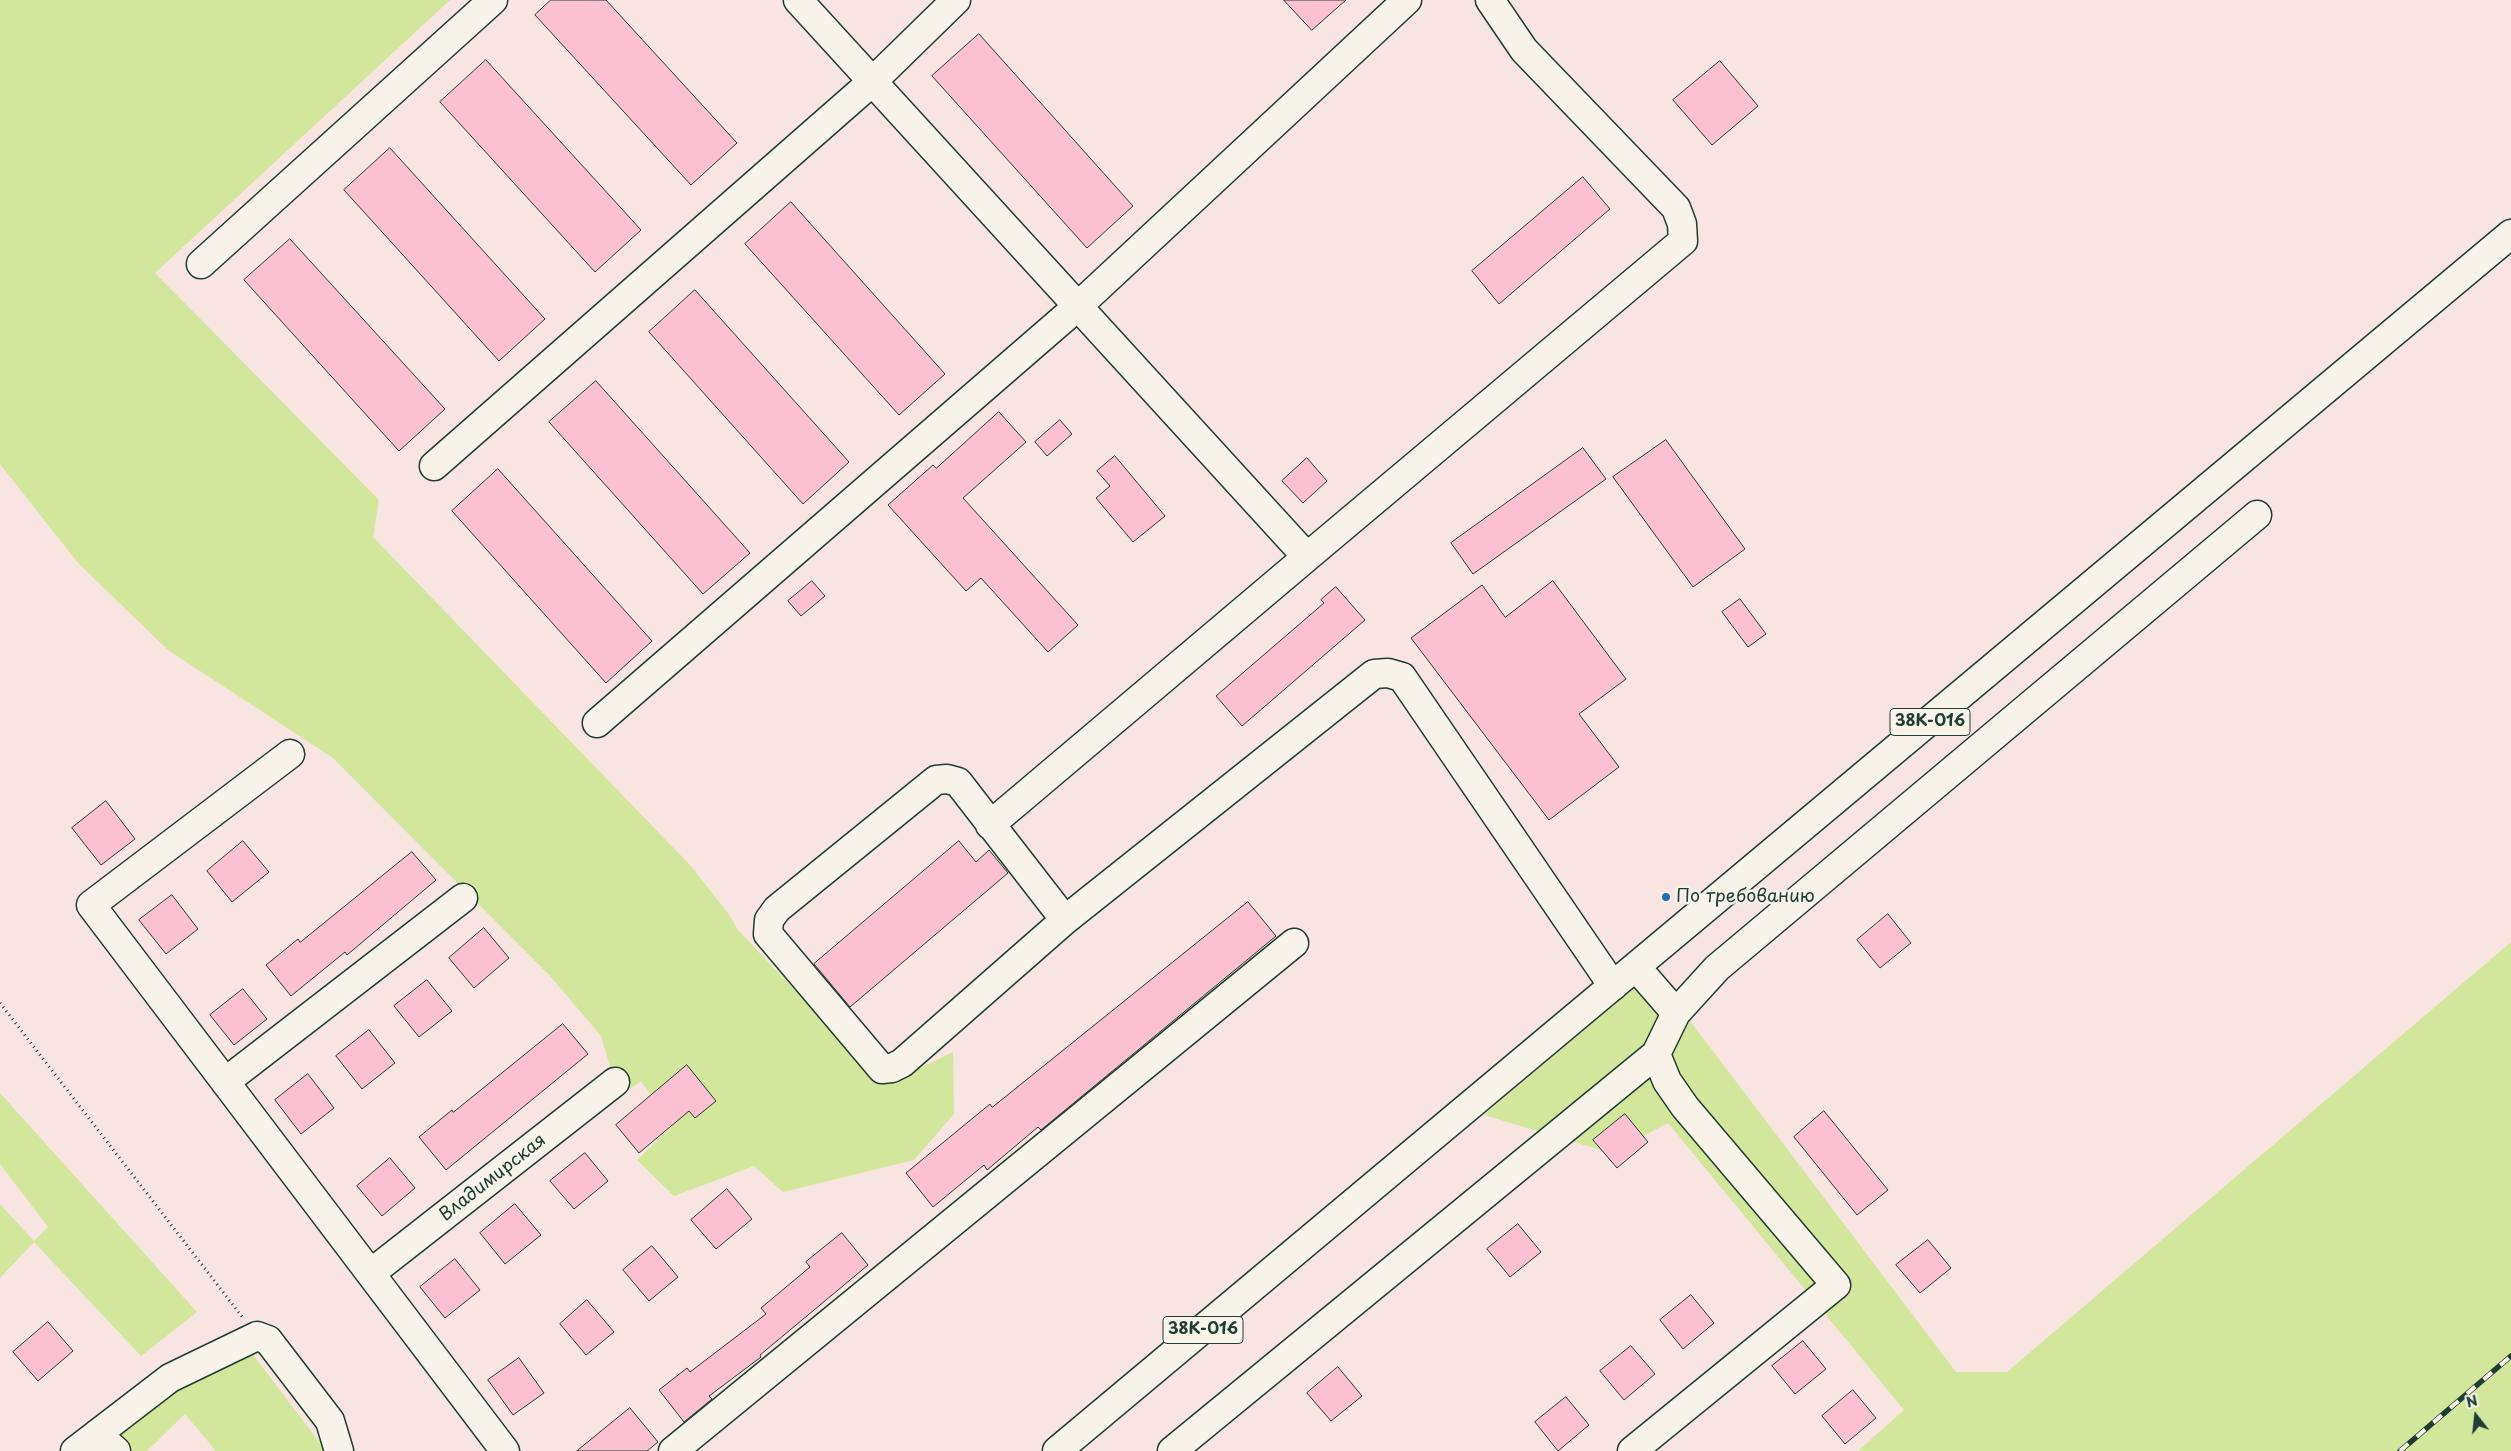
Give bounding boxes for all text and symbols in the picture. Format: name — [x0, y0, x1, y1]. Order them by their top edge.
road number: 38К-016 — [1890, 709, 1970, 736]
place label: По требованию — [1676, 886, 1815, 908]
marker: По требованию — [1660, 891, 1672, 903]
street label: Владимирская — [435, 1130, 551, 1226]
road number: 38К-016 — [1163, 1316, 1243, 1344]
text: N — [2464, 1389, 2480, 1413]
north arrow — [2451, 1391, 2501, 1441]

